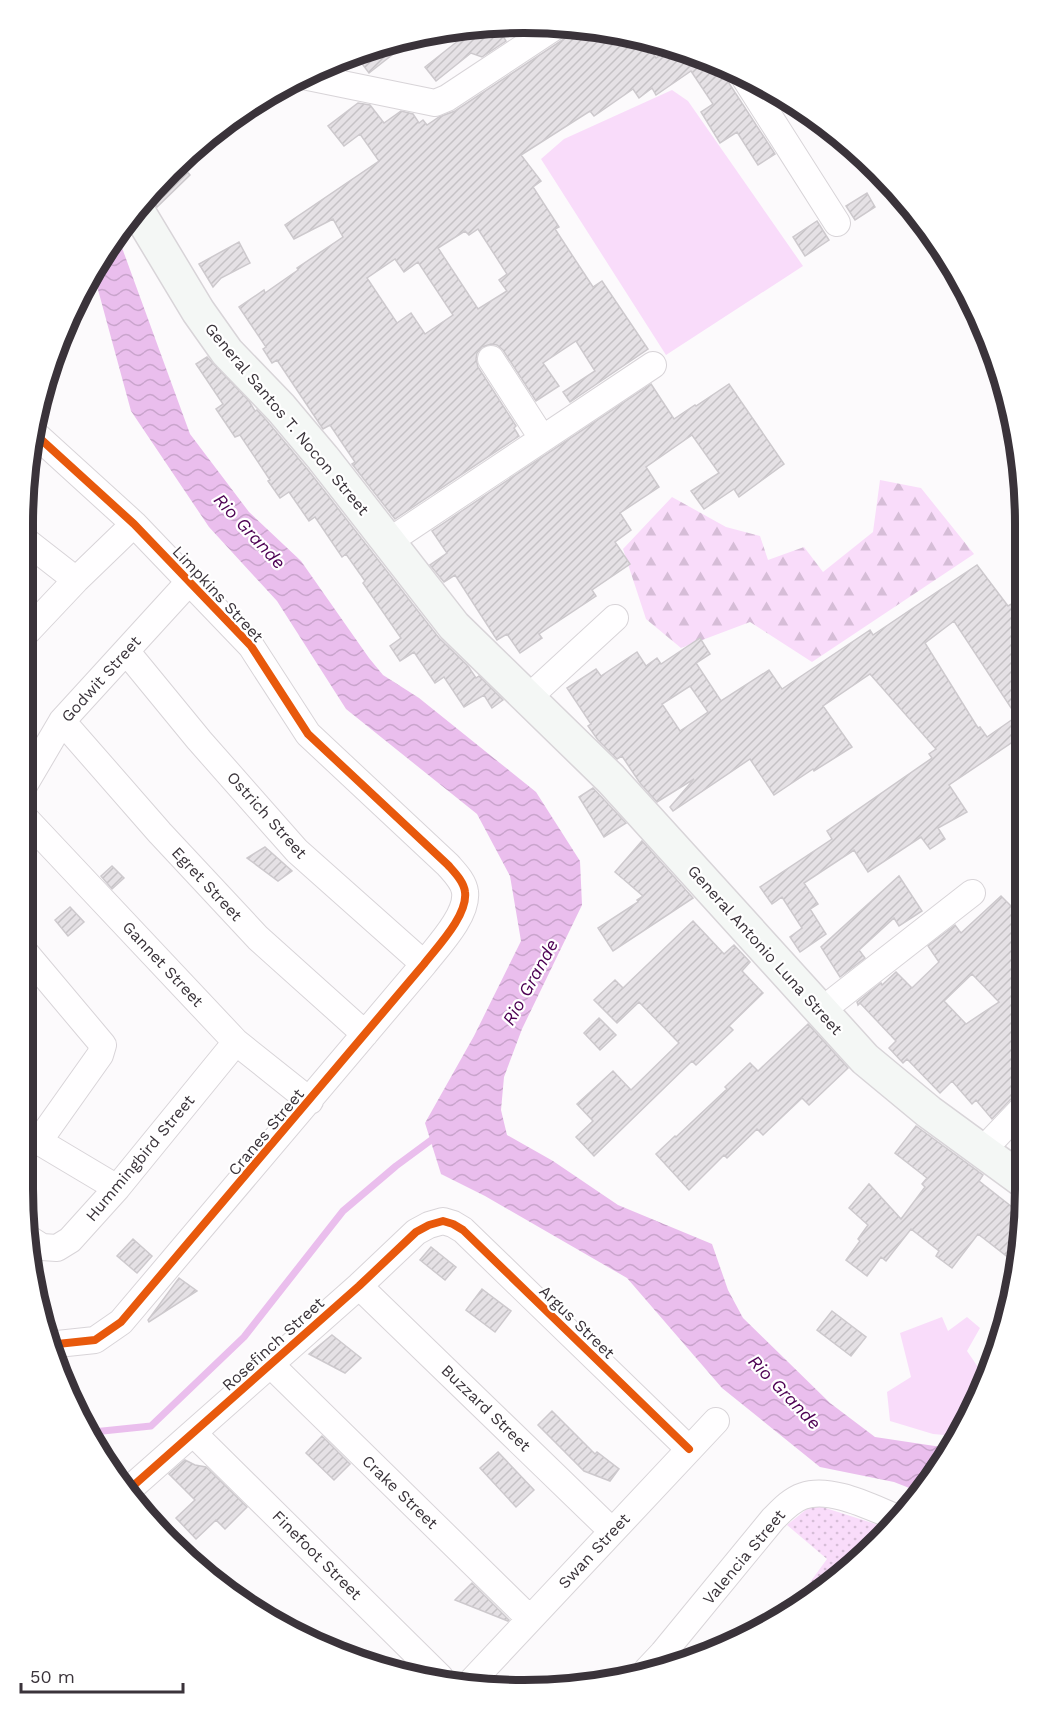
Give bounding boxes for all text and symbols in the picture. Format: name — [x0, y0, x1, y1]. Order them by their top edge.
street label: General Santos T. Nocon Street — [201, 319, 373, 519]
water label: Rio Grande — [210, 489, 290, 573]
street label: Limpkins Street — [169, 542, 268, 646]
street label: Godwit Street — [57, 632, 145, 726]
street label: Ostrich Street — [223, 768, 311, 863]
street label: Egret Street — [168, 843, 246, 925]
street label: General Antonio Luna Street — [684, 861, 846, 1039]
street label: Gannet Street — [119, 917, 208, 1011]
water label: Rio Grande — [498, 935, 562, 1029]
street label: Cranes Street — [224, 1084, 308, 1179]
street label: Hummingbird Street — [82, 1091, 199, 1225]
street label: Argus Street — [535, 1281, 619, 1363]
street label: Rosefinch Street — [218, 1293, 328, 1395]
water label: Rio Grande — [744, 1350, 826, 1434]
street label: Buzzard Street — [438, 1361, 535, 1455]
street label: Crake Street — [358, 1451, 442, 1533]
street label: Valencia Street — [699, 1505, 789, 1608]
street label: Finefoot Street — [268, 1506, 366, 1604]
street label: Swan Street — [554, 1509, 634, 1593]
scale bar — [21, 1656, 183, 1694]
text: 50 m — [30, 1666, 75, 1687]

